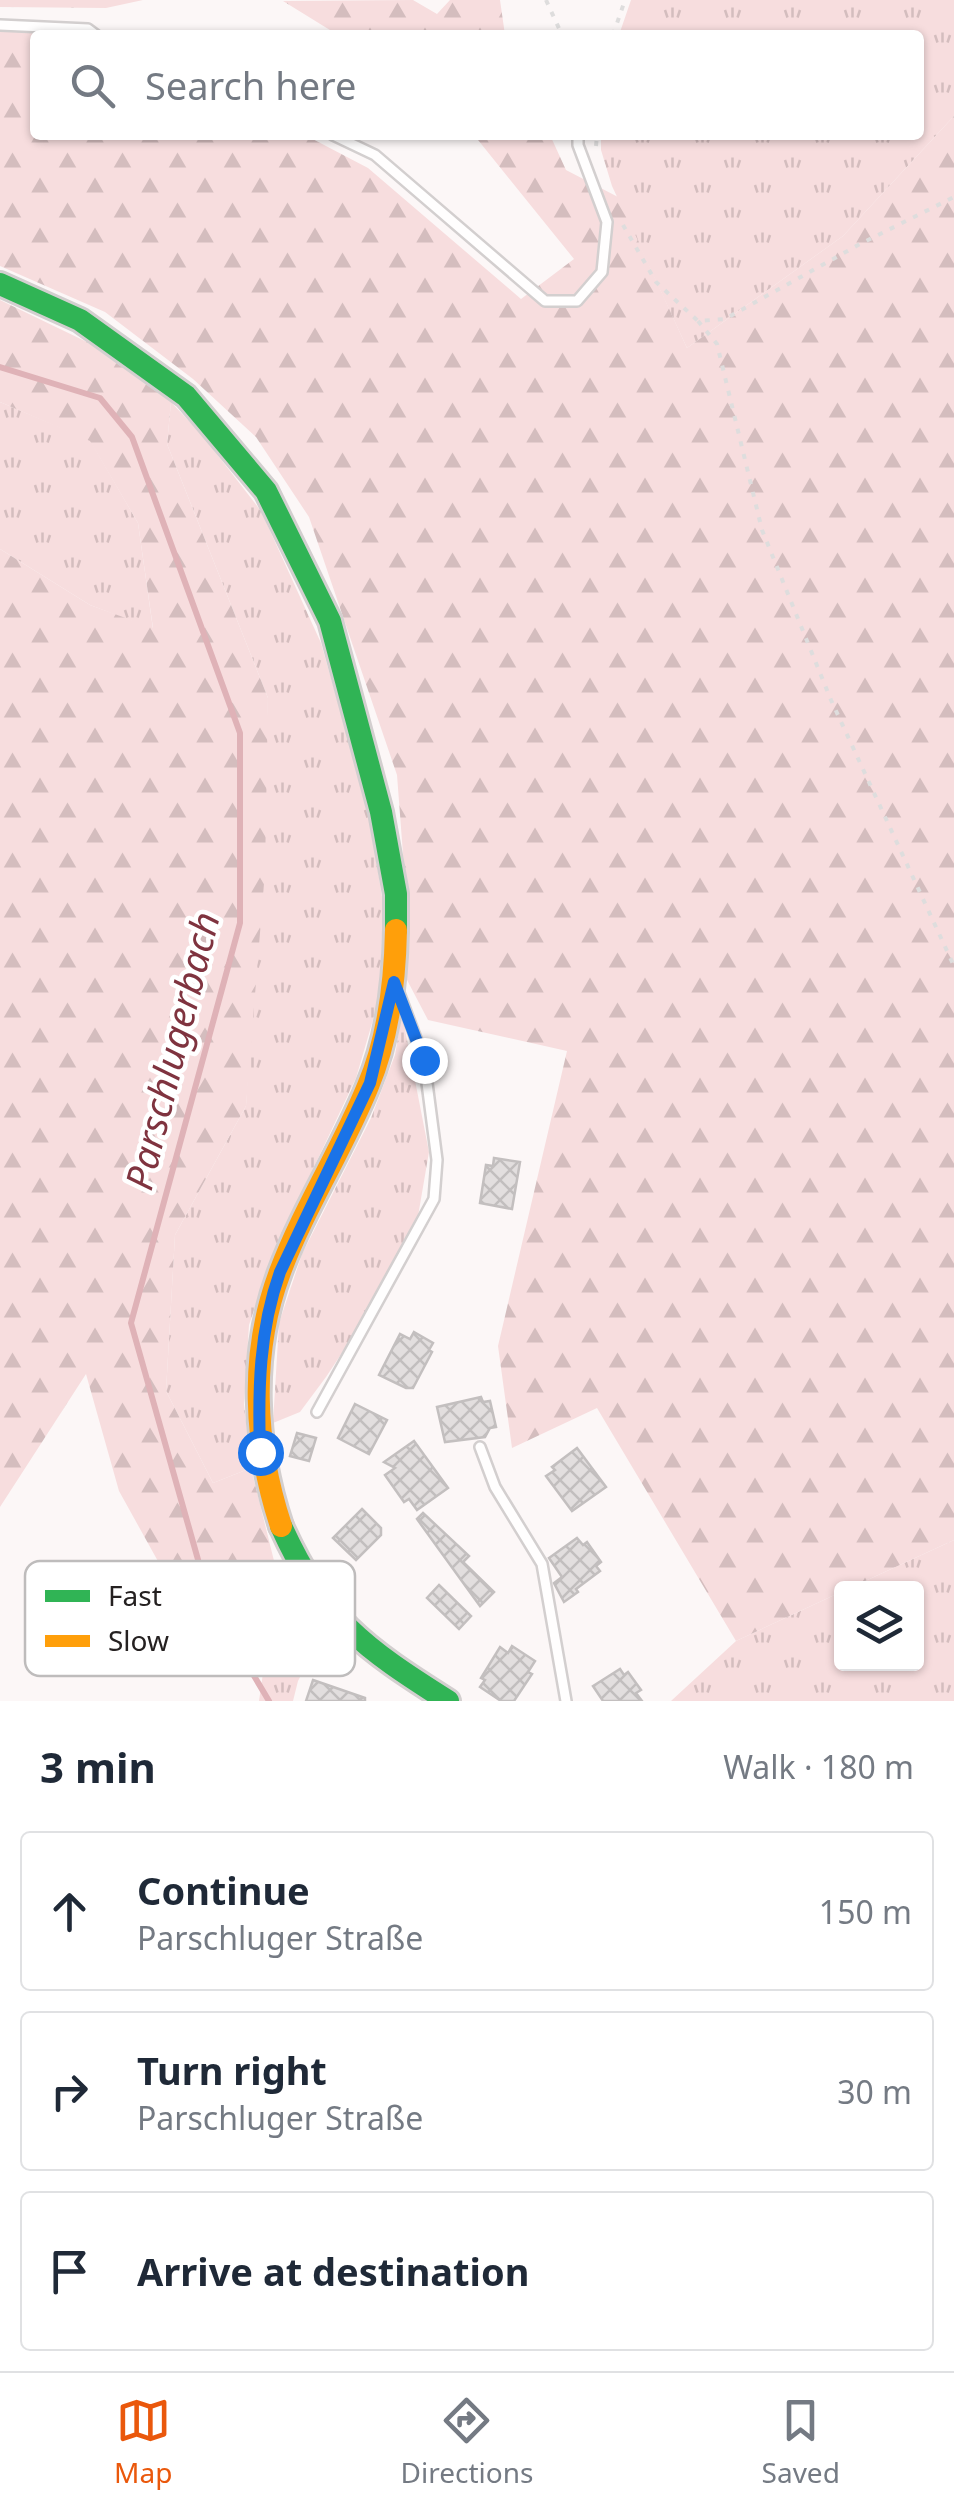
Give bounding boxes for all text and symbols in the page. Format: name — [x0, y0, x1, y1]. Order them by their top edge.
search box — [30, 30, 924, 140]
icon: search — [65, 58, 120, 113]
text: Search here — [145, 59, 356, 111]
water label: Parschlugerbach — [111, 906, 231, 1195]
route end — [402, 1038, 448, 1084]
route start — [238, 1430, 284, 1476]
legend — [25, 1561, 355, 1676]
text: Fast — [108, 1576, 162, 1614]
map controls — [834, 1581, 924, 1671]
button: layers — [834, 1581, 924, 1671]
text: Slow — [108, 1621, 169, 1659]
text: 3 min — [40, 1738, 156, 1795]
text: Walk · 180 m — [723, 1745, 914, 1788]
text: Continue — [137, 1864, 310, 1916]
icon: ahead — [42, 1884, 97, 1939]
text: 150 m — [819, 1890, 912, 1933]
text: Parschluger Straße — [137, 1916, 423, 1959]
text: Turn right — [137, 2044, 327, 2096]
icon: right — [42, 2064, 97, 2119]
text: 30 m — [837, 2070, 912, 2113]
text: Parschluger Straße — [137, 2096, 423, 2139]
icon: arrive — [42, 2244, 97, 2299]
text: Arrive at destination — [137, 2245, 529, 2297]
tab: Map — [114, 2393, 172, 2491]
tab: Directions — [401, 2393, 533, 2491]
tab: Saved — [762, 2393, 840, 2491]

